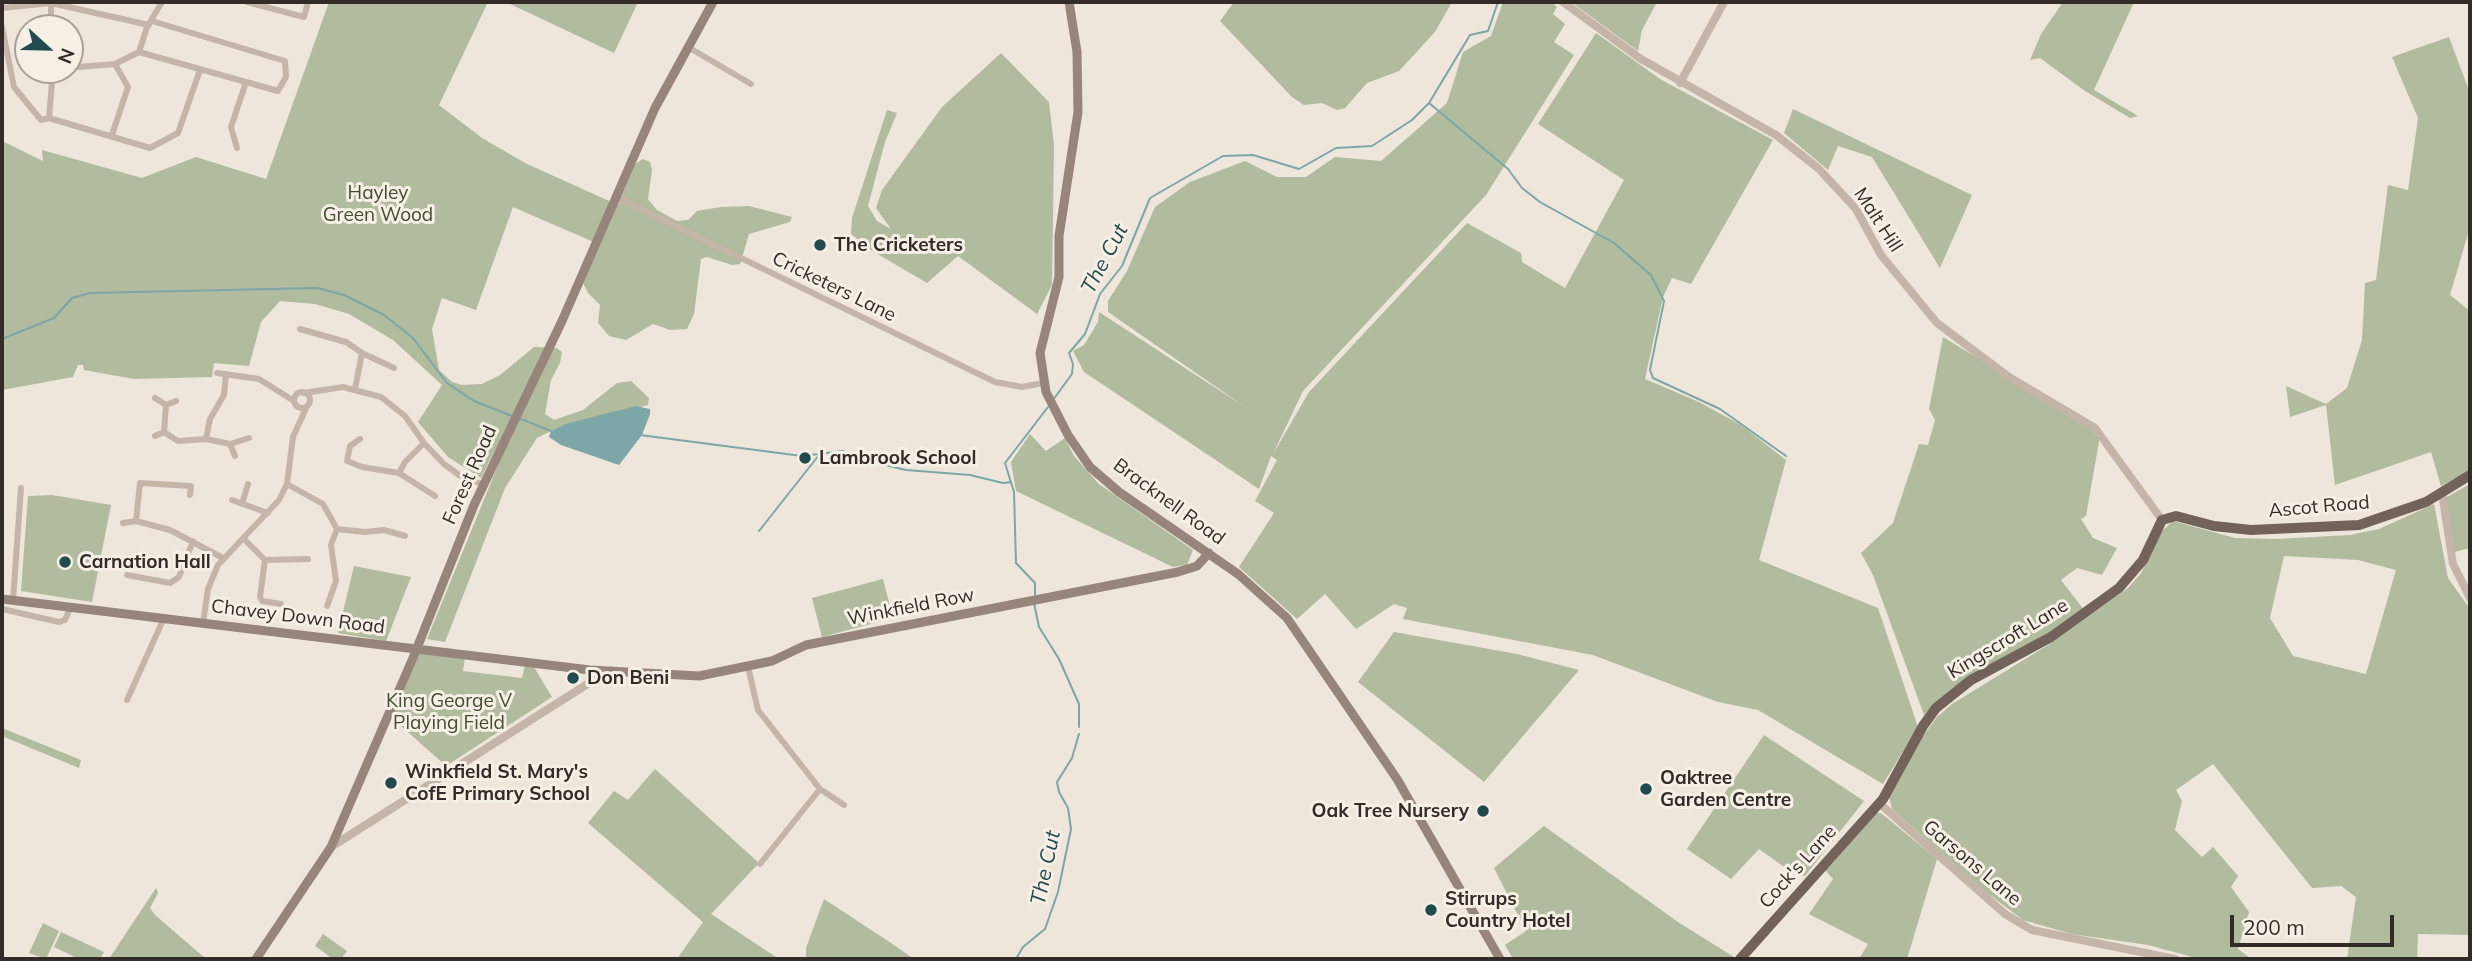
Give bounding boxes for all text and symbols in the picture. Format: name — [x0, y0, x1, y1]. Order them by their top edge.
north arrow — [14, 14, 84, 84]
text: N — [53, 45, 80, 67]
park label: Hayley Green Wood — [323, 182, 433, 226]
street label: Malt Hill — [1849, 184, 1907, 256]
water label: The Cut — [1076, 220, 1134, 298]
place label: The Cricketers — [834, 234, 963, 256]
marker: The Cricketers — [812, 237, 828, 253]
street label: Cricketers Lane — [768, 247, 900, 327]
street label: Forest Road — [438, 422, 502, 528]
place label: Lambrook School — [819, 447, 977, 469]
marker: Lambrook School — [797, 450, 813, 466]
street label: Bracknell Road — [1109, 454, 1229, 550]
street label: Ascot Road — [2267, 491, 2371, 523]
place label: Carnation Hall — [79, 551, 211, 573]
marker: Carnation Hall — [57, 554, 73, 570]
street label: Winkfield Row — [846, 584, 976, 630]
street label: Kingscroft Lane — [1944, 594, 2072, 684]
street label: Chavey Down Road — [210, 595, 386, 639]
place label: Don Beni — [587, 667, 669, 689]
marker: Don Beni — [565, 670, 581, 686]
park label: King George V Playing Field — [386, 690, 512, 734]
place label: Winkfield St. Mary's CofE Primary School — [405, 761, 590, 805]
place label: Oaktree Garden Centre — [1660, 767, 1791, 811]
marker: Winkfield St. Mary's CofE Primary School — [383, 775, 399, 791]
marker: Oaktree Garden Centre — [1638, 781, 1654, 797]
place label: Oak Tree Nursery — [1312, 800, 1469, 822]
marker: Oak Tree Nursery — [1475, 803, 1491, 819]
street label: Garsons Lane — [1918, 815, 2026, 911]
street label: Cock's Lane — [1755, 821, 1841, 913]
water label: The Cut — [1026, 828, 1066, 908]
place label: Stirrups Country Hotel — [1445, 888, 1570, 932]
marker: Stirrups Country Hotel — [1423, 902, 1439, 918]
scale bar — [2234, 902, 2398, 946]
text: 200 m — [2243, 914, 2305, 940]

